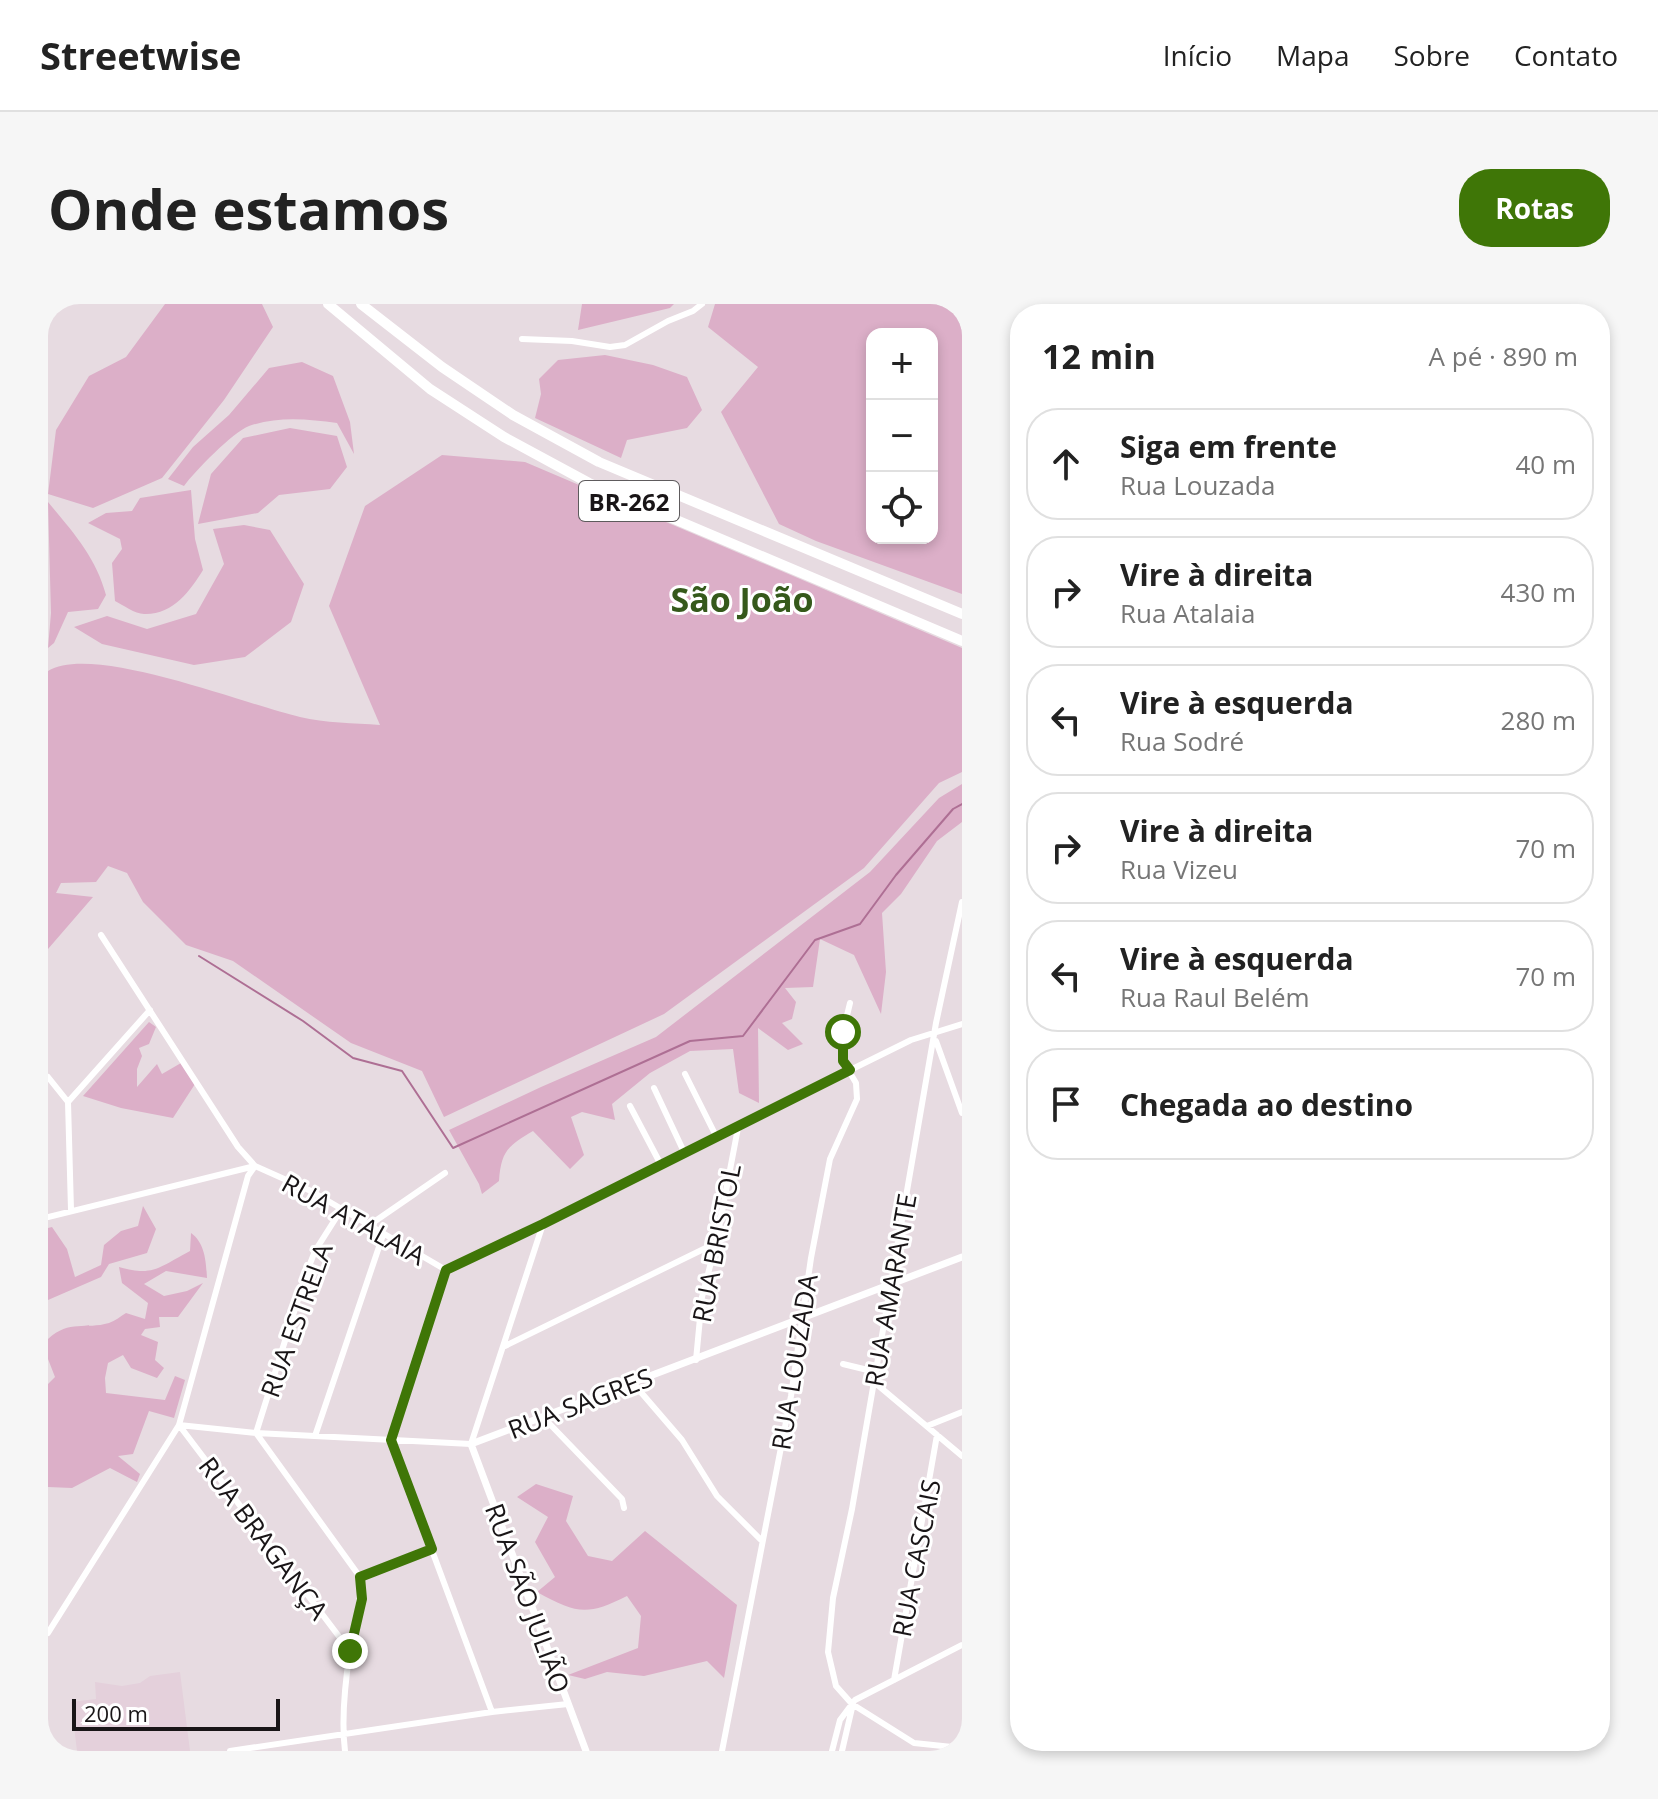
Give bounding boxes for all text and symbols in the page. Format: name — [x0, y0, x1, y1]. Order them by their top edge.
text: Streetwise — [40, 29, 242, 81]
text: Início — [1163, 36, 1232, 74]
text: Mapa — [1276, 36, 1349, 74]
text: Sobre — [1393, 36, 1470, 74]
text: Contato — [1514, 36, 1618, 74]
button: Rotas — [1459, 169, 1610, 247]
text: Onde estamos — [48, 170, 449, 246]
map controls — [866, 328, 938, 544]
button: + — [866, 328, 938, 400]
text: 12 min — [1042, 333, 1156, 379]
text: A pé · 890 m — [1429, 338, 1578, 374]
button: − — [866, 400, 938, 472]
text: Siga em frente — [1120, 426, 1337, 467]
icon: ahead — [1044, 442, 1088, 486]
text: 40 m — [1515, 446, 1576, 482]
text: Rua Louzada — [1120, 467, 1275, 503]
button: locate — [866, 472, 938, 544]
road number: BR-262 — [579, 481, 679, 521]
text: Vire à direita — [1120, 554, 1314, 595]
icon: right — [1044, 570, 1088, 614]
text: 430 m — [1501, 574, 1576, 610]
district label: São João — [670, 576, 814, 622]
text: Rua Atalaia — [1120, 595, 1255, 631]
text: Vire à esquerda — [1120, 682, 1354, 723]
icon: left — [1044, 698, 1088, 742]
text: 280 m — [1501, 702, 1576, 738]
text: Rua Sodré — [1120, 723, 1244, 759]
text: Vire à direita — [1120, 810, 1314, 851]
icon: right — [1044, 826, 1088, 870]
text: 70 m — [1515, 830, 1576, 866]
text: Rua Vizeu — [1120, 851, 1238, 887]
text: Vire à esquerda — [1120, 938, 1354, 979]
icon: left — [1044, 954, 1088, 998]
text: 70 m — [1515, 958, 1576, 994]
text: Rua Raul Belém — [1120, 979, 1310, 1015]
route start — [825, 1014, 861, 1050]
icon: arrive — [1044, 1082, 1088, 1126]
text: Chegada ao destino — [1120, 1084, 1413, 1125]
street label: RUA BRISTOL — [683, 1161, 749, 1325]
street label: RUA ATALAIA — [276, 1165, 433, 1274]
street label: RUA AMARANTE — [855, 1191, 925, 1389]
street label: RUA ESTRELA — [251, 1237, 341, 1402]
street label: RUA LOUZADA — [762, 1271, 826, 1453]
street label: RUA SAGRES — [502, 1359, 658, 1447]
street label: RUA BRAGANÇA — [191, 1449, 337, 1627]
street label: RUA CASCAIS — [883, 1476, 949, 1640]
street label: RUA SÃO JULIÃO — [477, 1498, 579, 1698]
route end — [332, 1633, 368, 1669]
scale bar — [72, 1695, 280, 1731]
text: 200 m — [84, 1698, 148, 1728]

